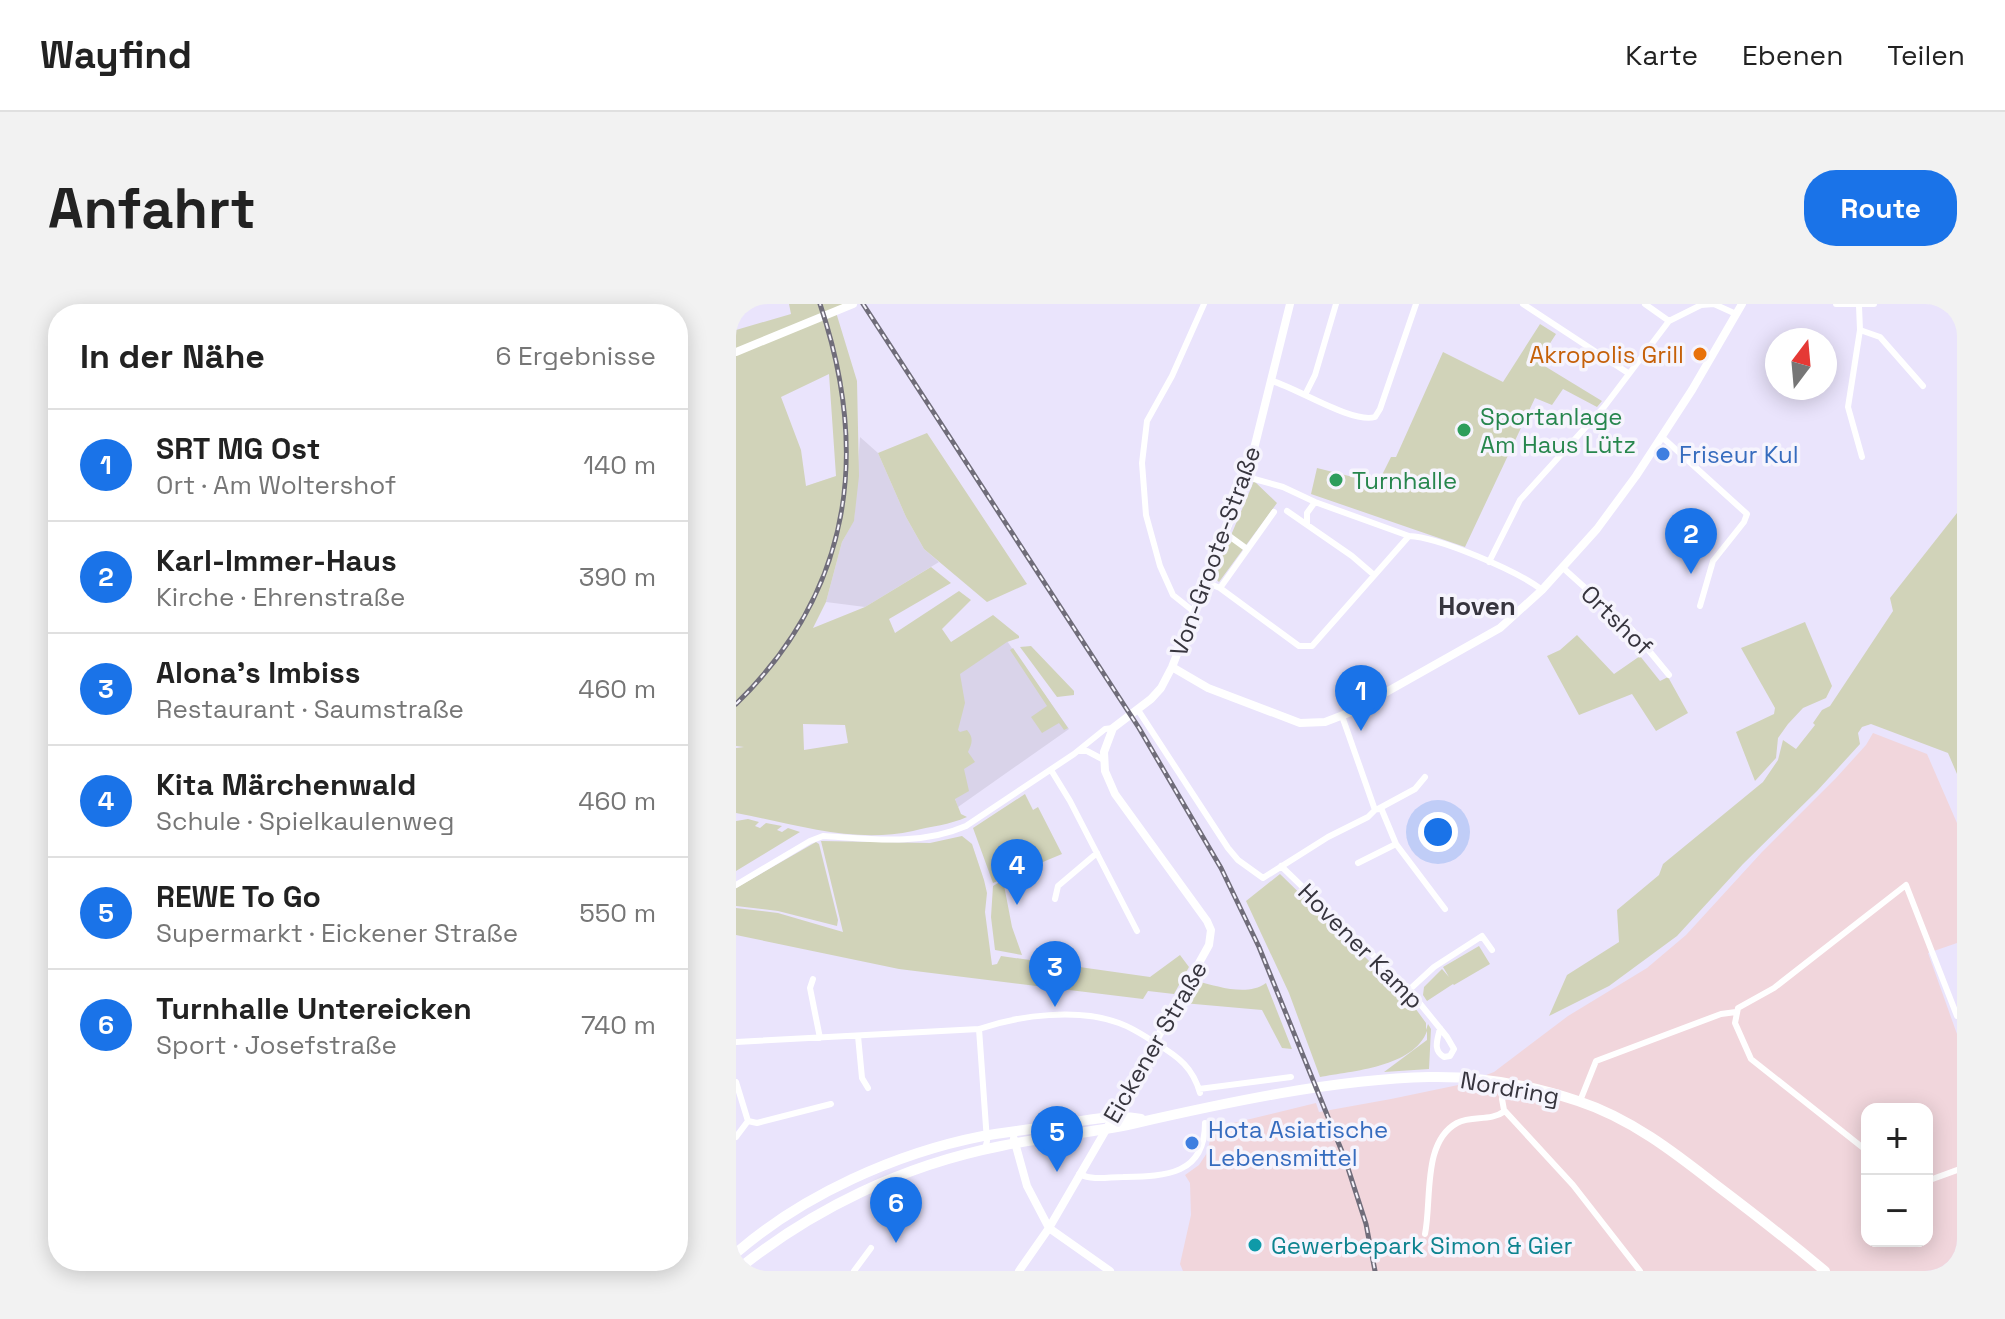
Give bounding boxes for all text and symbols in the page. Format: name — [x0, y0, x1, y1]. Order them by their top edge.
text: Wayfind — [40, 31, 192, 79]
text: Karte — [1625, 37, 1698, 73]
text: Ebenen — [1742, 37, 1843, 73]
text: Teilen — [1887, 37, 1965, 73]
button: Route — [1804, 170, 1957, 246]
text: Anfahrt — [48, 173, 256, 244]
north arrow — [1765, 328, 1837, 400]
text: In der Nähe — [80, 335, 265, 378]
text: 6 Ergebnisse — [496, 339, 656, 373]
place label: Akropolis Grill — [1529, 339, 1684, 370]
marker: Akropolis Grill — [1691, 345, 1709, 363]
place label: Sportanlage Am Haus Lütz — [1480, 401, 1636, 460]
marker: Sportanlage Am Haus Lütz — [1455, 421, 1473, 439]
text: SRT MG Ost — [156, 429, 320, 468]
place label: Friseur Kul — [1679, 439, 1799, 470]
street label: Von-Groote-Straße — [1163, 442, 1267, 660]
marker: Friseur Kul — [1654, 445, 1672, 463]
text: 1 — [100, 448, 112, 482]
text: 140 m — [583, 448, 656, 482]
place label: Turnhalle — [1352, 465, 1457, 496]
text: Ort · Am Woltershof — [156, 468, 396, 502]
marker: Turnhalle — [1327, 471, 1345, 489]
pin: 2 — [1665, 508, 1717, 574]
text: Karl-Immer-Haus — [156, 541, 397, 580]
text: 2 — [98, 560, 114, 594]
text: 390 m — [579, 560, 656, 594]
street label: Ortshof — [1574, 578, 1660, 662]
text: Kirche · Ehrenstraße — [156, 580, 405, 614]
district label: Hoven — [1438, 589, 1516, 623]
text: Alona's Imbiss — [156, 653, 360, 692]
pin: 1 — [1335, 665, 1387, 731]
text: 3 — [98, 672, 114, 706]
text: 460 m — [578, 672, 656, 706]
text: Restaurant · Saumstraße — [156, 692, 464, 726]
text: Kita Märchenwald — [156, 765, 416, 804]
text: 4 — [98, 784, 114, 818]
text: 460 m — [578, 784, 656, 818]
text: Schule · Spielkaulenweg — [156, 804, 454, 838]
your location — [1418, 812, 1458, 852]
pin: 4 — [991, 839, 1043, 905]
text: REWE To Go — [156, 877, 321, 916]
street label: Hovener Kamp — [1292, 877, 1430, 1015]
text: 5 — [98, 896, 114, 930]
text: 550 m — [579, 896, 656, 930]
text: Supermarkt · Eickener Straße — [156, 916, 518, 950]
pin: 3 — [1029, 941, 1081, 1007]
street label: Eickener Straße — [1096, 956, 1214, 1128]
text: Turnhalle Untereicken — [156, 989, 472, 1028]
text: 6 — [98, 1008, 114, 1042]
text: 740 m — [581, 1008, 656, 1042]
text: Sport · Josefstraße — [156, 1028, 397, 1062]
street label: Nordring — [1458, 1064, 1562, 1112]
map controls — [1861, 1103, 1933, 1247]
button: + — [1861, 1103, 1933, 1175]
pin: 5 — [1031, 1106, 1083, 1172]
place label: Hota Asiatische Lebensmittel — [1208, 1114, 1388, 1173]
marker: Hota Asiatische Lebensmittel — [1183, 1134, 1201, 1152]
button: − — [1861, 1175, 1933, 1247]
pin: 6 — [870, 1177, 922, 1243]
place label: Gewerbepark Simon & Gier — [1271, 1230, 1573, 1261]
marker: Gewerbepark Simon & Gier — [1246, 1236, 1264, 1254]

